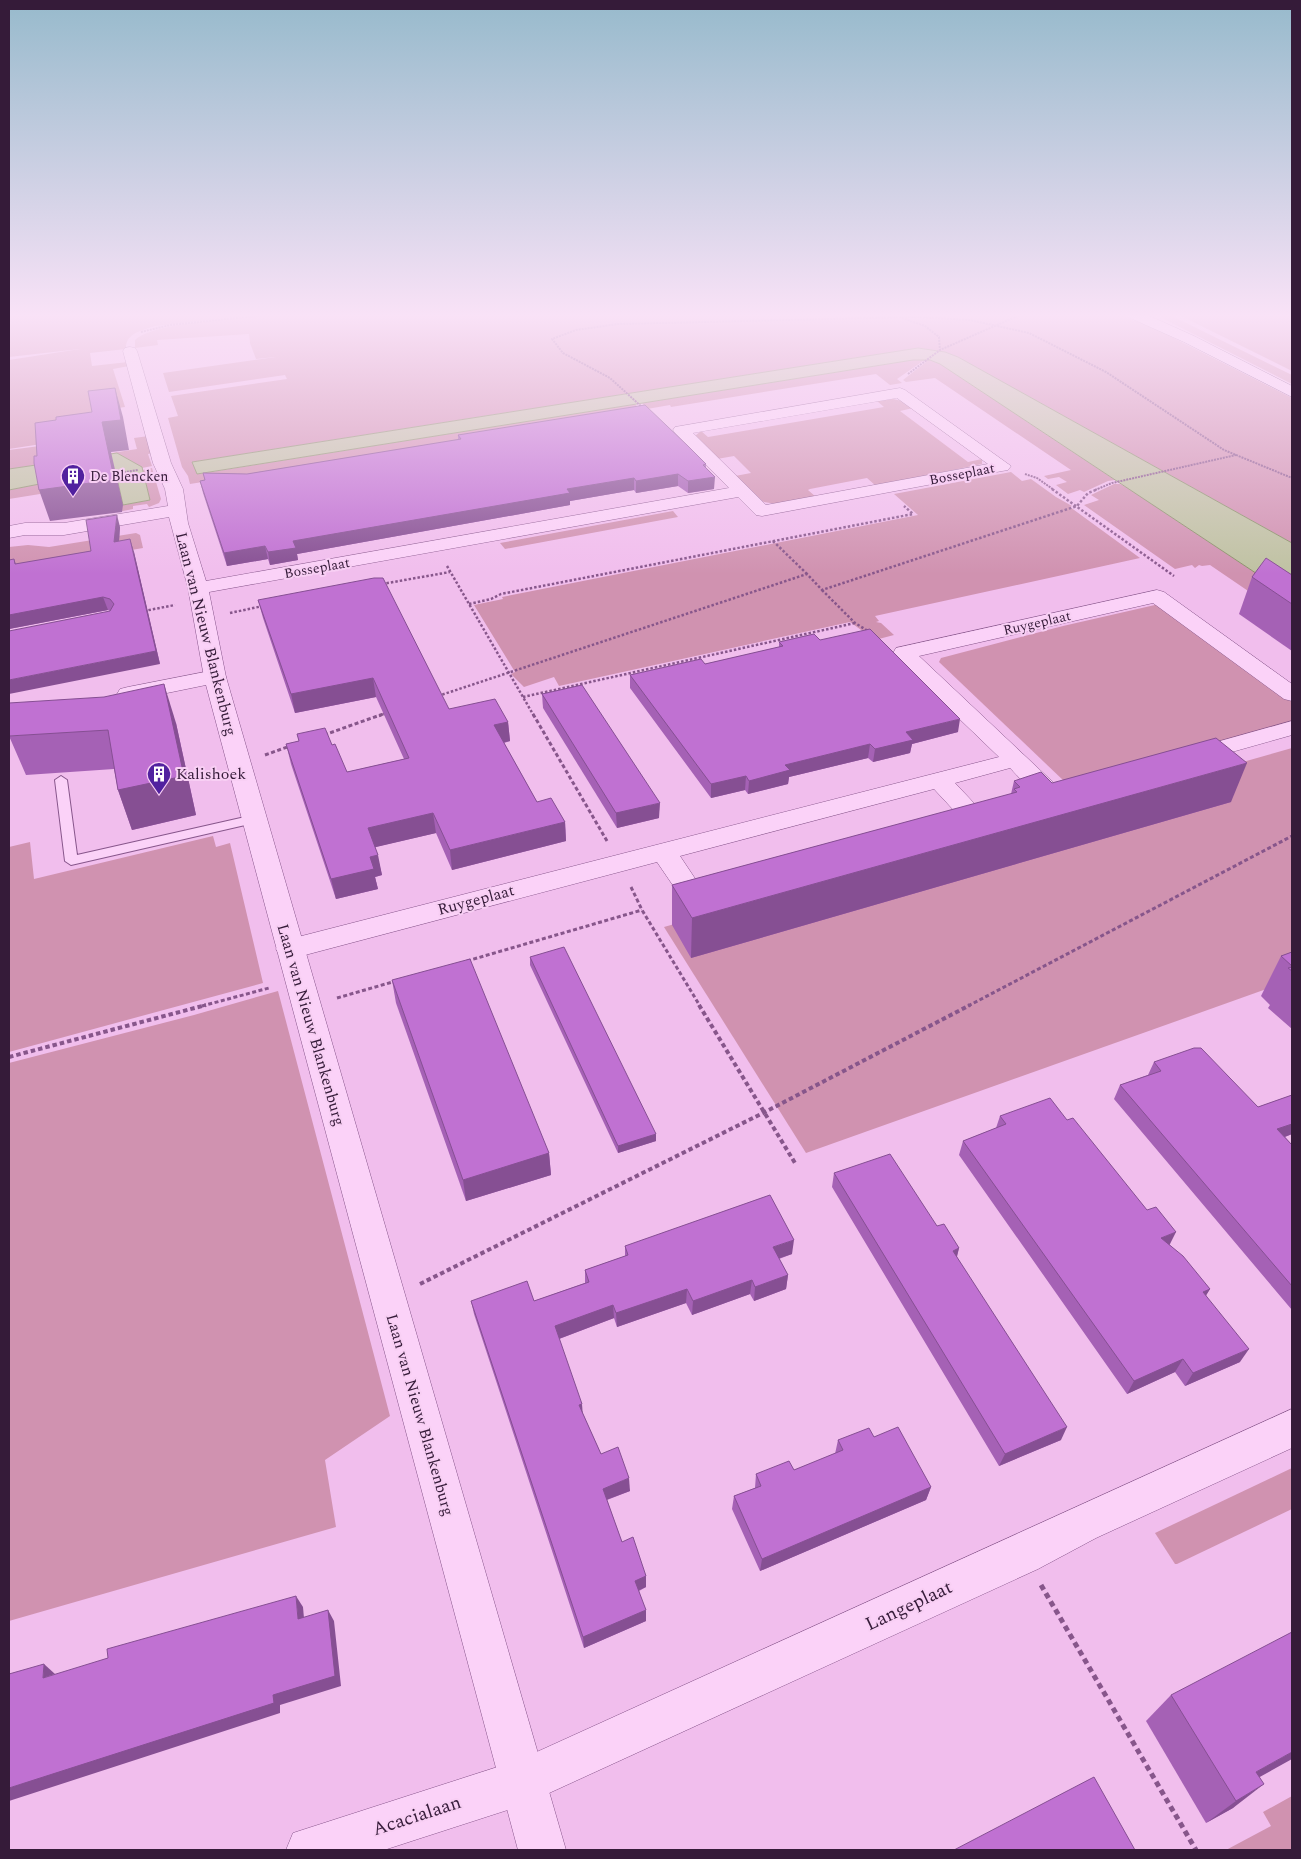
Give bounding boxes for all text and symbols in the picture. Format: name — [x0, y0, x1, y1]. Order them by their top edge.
street label: Bosseplaat — [927, 457, 997, 491]
building icon: De Blencken — [60, 463, 86, 497]
place label: De Blencken — [90, 466, 168, 487]
street label: Laan van Nieuw Blankenburg — [169, 530, 243, 738]
street label: Bosseplaat — [283, 552, 352, 584]
street label: Ruygeplaat — [1001, 605, 1073, 641]
building icon: Kalishoek — [146, 761, 172, 795]
place label: Kalishoek — [176, 762, 246, 786]
street label: Ruygeplaat — [435, 878, 517, 922]
street label: Laan van Nieuw Blankenburg — [271, 921, 351, 1129]
street label: Laan van Nieuw Blankenburg — [380, 1311, 460, 1519]
street label: Langeplaat — [861, 1573, 958, 1639]
street label: Acacialaan — [369, 1788, 465, 1844]

